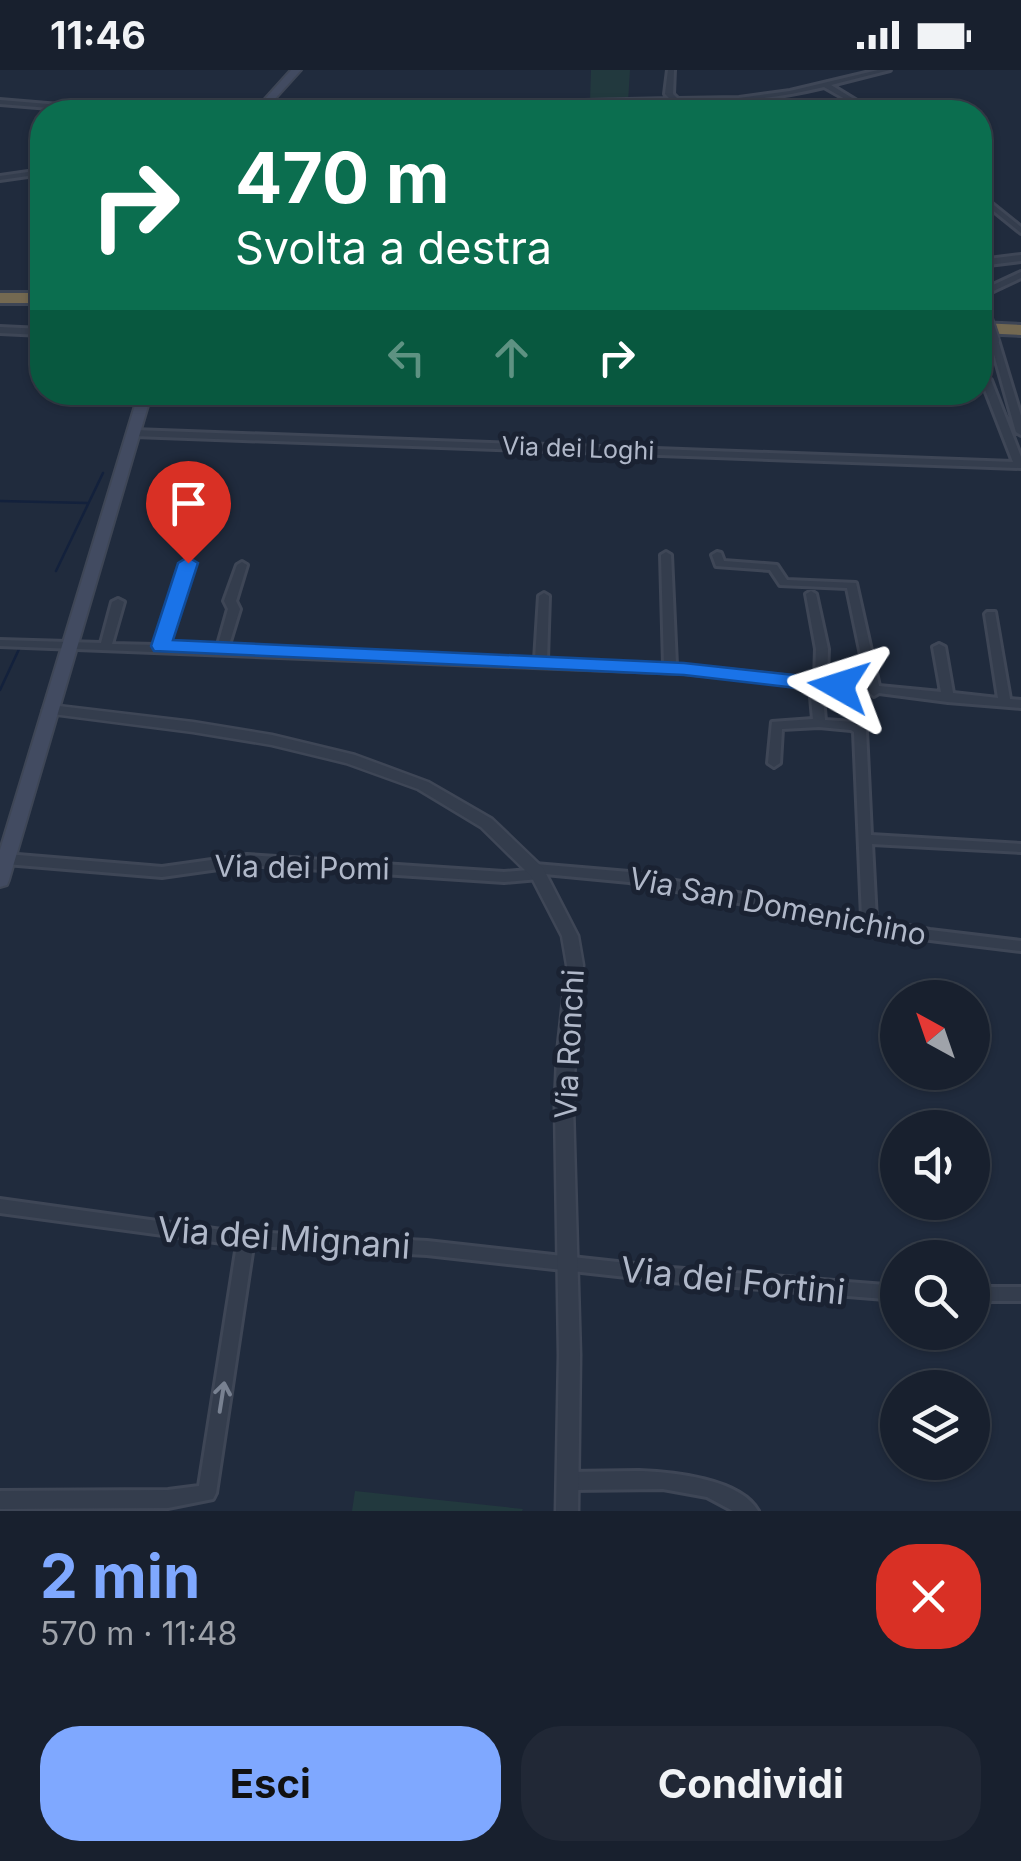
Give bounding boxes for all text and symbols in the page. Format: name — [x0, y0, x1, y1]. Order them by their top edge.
text: 11:46 — [50, 12, 146, 58]
text: 470 m — [235, 135, 450, 220]
icon: right — [70, 140, 200, 270]
text: Svolta a destra — [235, 220, 552, 275]
icon: left — [379, 330, 434, 385]
icon: ahead — [484, 330, 539, 385]
icon: right — [589, 330, 644, 385]
street label: Via dei Loghi — [501, 430, 655, 466]
pin — [146, 461, 231, 564]
icon: arrive — [161, 476, 216, 531]
position arrow — [787, 634, 891, 738]
street label: Via dei Pomi — [214, 847, 390, 887]
street label: Via San Domenichino — [626, 860, 930, 952]
street label: Via Ronchi — [547, 968, 591, 1120]
north arrow — [880, 980, 990, 1090]
map controls — [880, 980, 990, 1480]
button: sound — [880, 1110, 990, 1220]
street label: Via dei Mignani — [156, 1207, 412, 1267]
button: search — [880, 1240, 990, 1350]
street label: Via dei Fortini — [619, 1247, 847, 1313]
button: layers — [880, 1370, 990, 1480]
one-way arrow — [213, 1381, 231, 1413]
text: 2 min — [40, 1540, 200, 1612]
button: close — [876, 1544, 981, 1649]
text: 570 m · 11:48 — [40, 1614, 237, 1653]
button: Esci — [40, 1726, 501, 1841]
button: Condividi — [521, 1726, 981, 1841]

